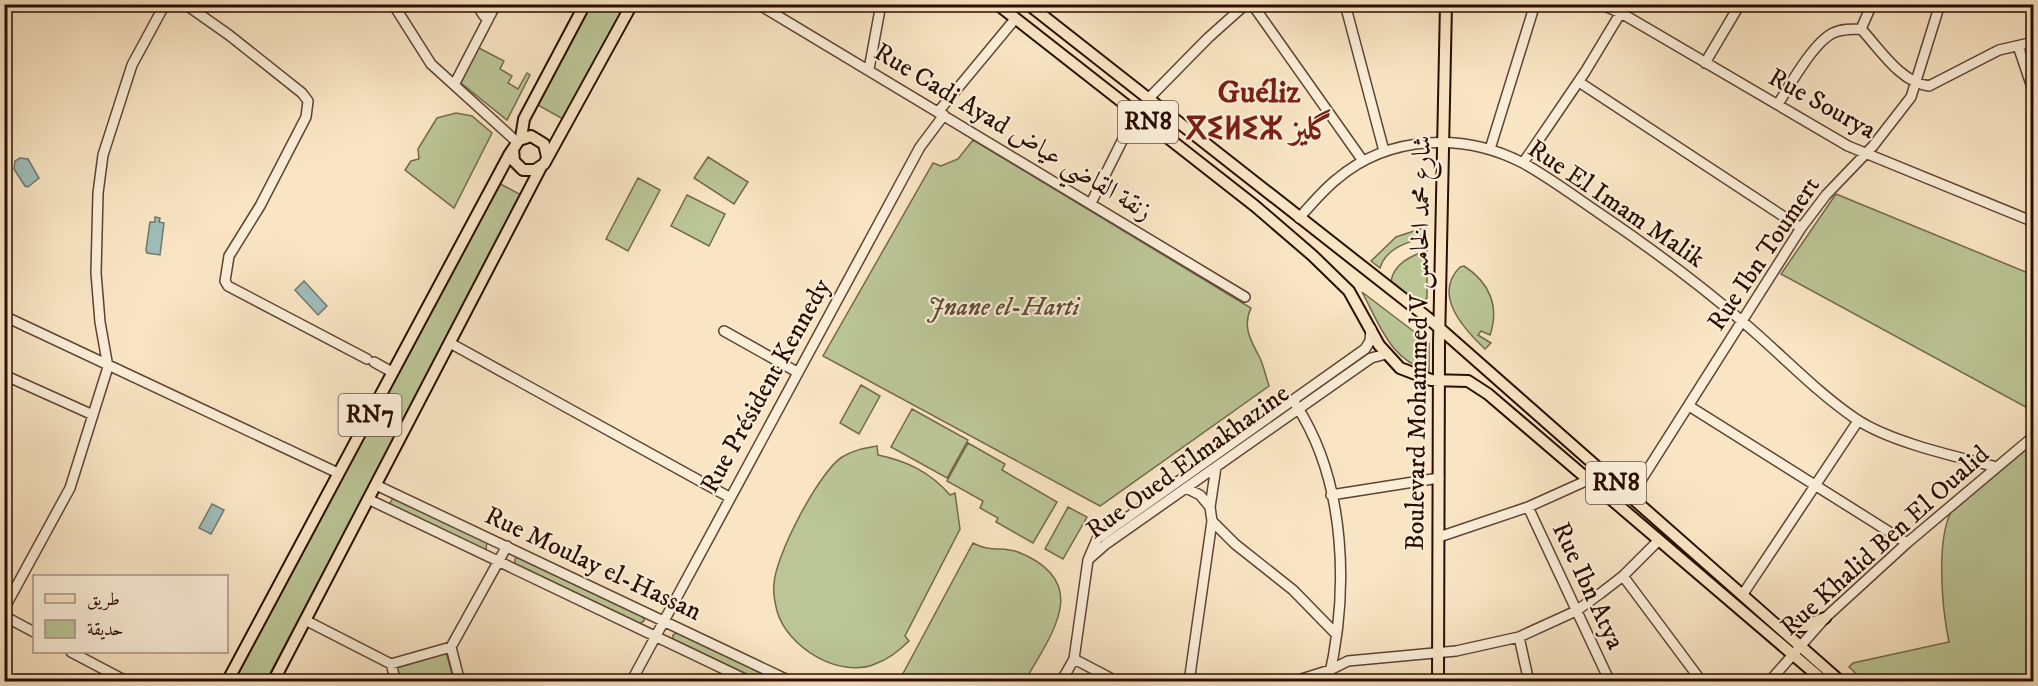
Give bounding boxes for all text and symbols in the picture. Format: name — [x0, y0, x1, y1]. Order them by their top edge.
street label: Rue Cadi Ayad زنقة القاضي عياض — [865, 36, 1158, 233]
street label: Rue Sourya — [1762, 61, 1882, 147]
district label: Guéliz ⴳⵉⵍⵉⵣ گليز — [1185, 73, 1333, 150]
road number: RN8 — [1118, 101, 1178, 143]
street label: Rue El Imam Malik — [1521, 133, 1711, 276]
street label: Boulevard Mohammed V شارع محمد الخامس — [1399, 135, 1443, 551]
street label: Rue Ibn Toumert — [1700, 171, 1828, 337]
street label: Rue Président Kennedy — [693, 273, 839, 499]
park label: Jnane el-Harti — [927, 291, 1081, 324]
street label: Rue Oued Elmakhazine — [1080, 377, 1296, 547]
road number: RN7 — [338, 394, 401, 436]
street label: Rue Khalid Ben El Oualid — [1774, 438, 1996, 644]
road number: RN8 — [1586, 462, 1646, 504]
street label: Rue Moulay el-Hassan — [479, 499, 707, 629]
street label: Rue Ibn Atya — [1544, 517, 1632, 655]
legend — [33, 575, 228, 653]
text: طريق — [87, 589, 120, 611]
text: حديقة — [87, 619, 123, 641]

